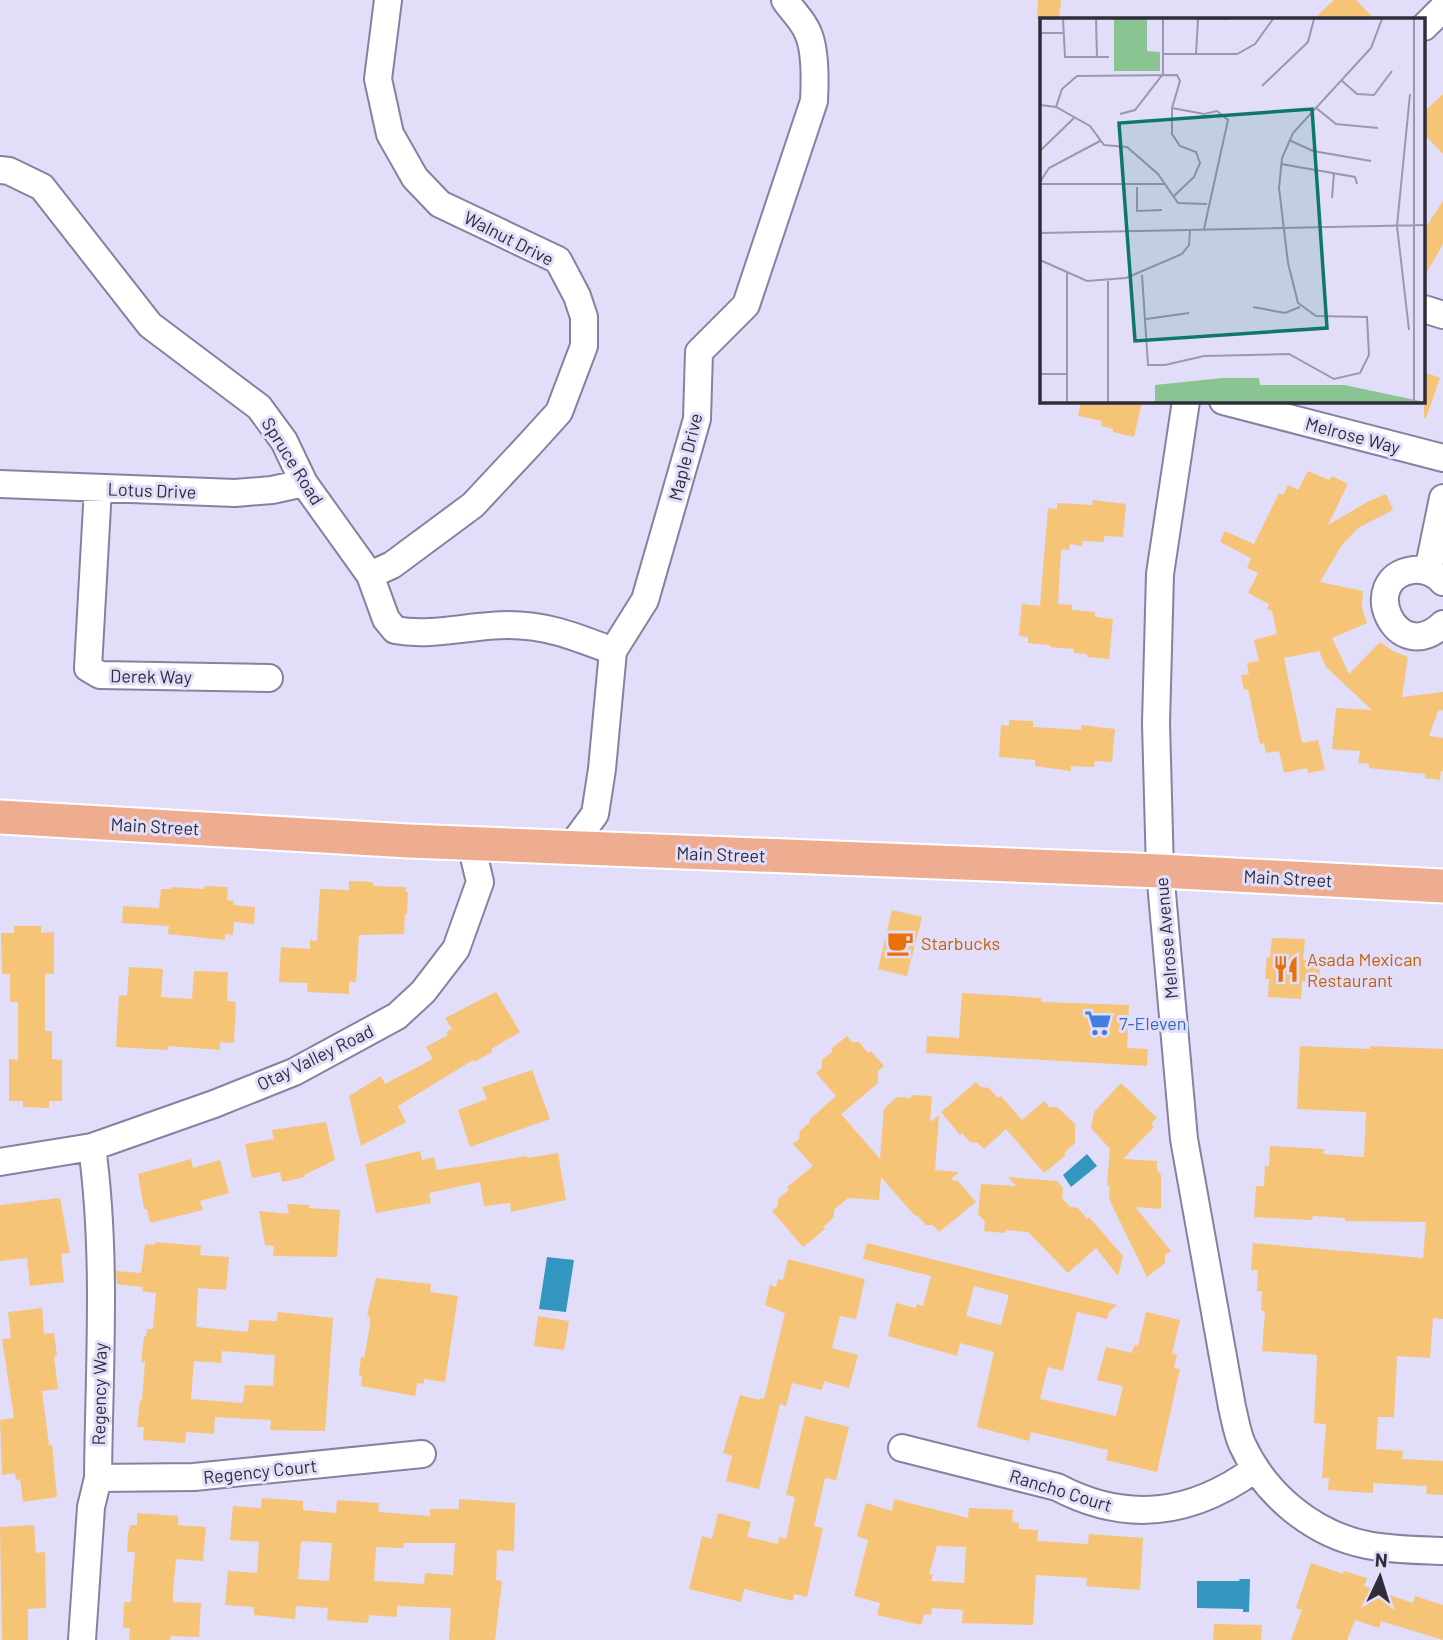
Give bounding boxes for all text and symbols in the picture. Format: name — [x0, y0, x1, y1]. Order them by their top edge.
inset map — [1040, 18, 1426, 402]
street label: Walnut Drive — [460, 206, 558, 270]
street label: Maple Drive — [664, 411, 706, 503]
street label: Melrose Way — [1303, 412, 1403, 458]
street label: Spruce Road — [257, 413, 329, 509]
street label: Lotus Drive — [107, 477, 197, 503]
street label: Derek Way — [110, 664, 192, 688]
street label: Main Street — [110, 813, 200, 839]
street label: Main Street — [676, 841, 766, 867]
street label: Main Street — [1243, 865, 1333, 891]
street label: Melrose Avenue — [1150, 876, 1182, 1000]
cafe icon: Starbucks — [885, 928, 915, 958]
place label: Starbucks — [921, 932, 1000, 954]
place label: Asada Mexican Restaurant — [1307, 948, 1422, 991]
restaurant icon: Asada Mexican Restaurant — [1271, 954, 1301, 984]
supermarket icon: 7-Eleven — [1083, 1008, 1113, 1038]
place label: 7-Eleven — [1119, 1012, 1187, 1034]
street label: Otay Valley Road — [253, 1019, 377, 1095]
street label: Regency Way — [87, 1342, 111, 1446]
street label: Regency Court — [202, 1454, 318, 1488]
street label: Rancho Court — [1007, 1464, 1115, 1516]
north arrow — [1345, 1542, 1415, 1612]
text: N — [1374, 1548, 1388, 1571]

